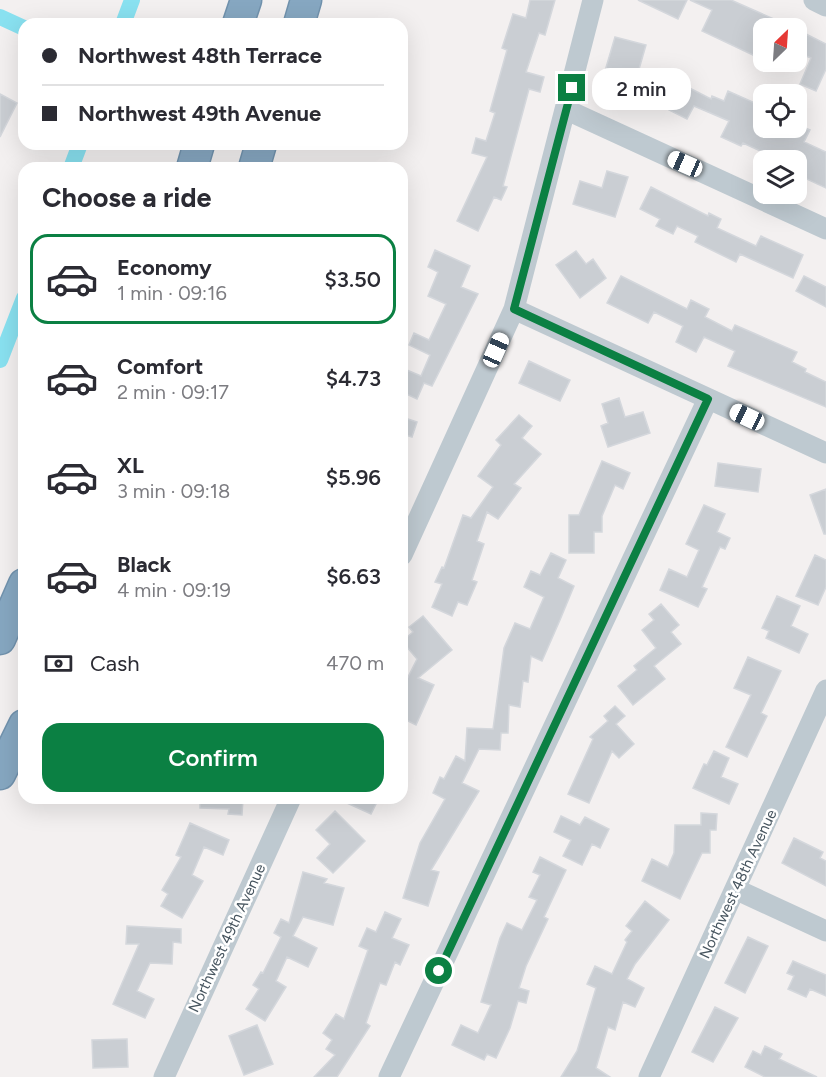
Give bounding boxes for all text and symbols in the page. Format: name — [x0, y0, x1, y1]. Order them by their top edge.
north arrow — [753, 18, 807, 72]
map controls — [753, 18, 807, 204]
text: Northwest 48th Terrace — [78, 42, 322, 69]
callout: 2 min — [593, 67, 692, 109]
route end — [558, 74, 585, 101]
text: 2 min — [617, 77, 666, 101]
button: locate — [753, 84, 807, 138]
text: Northwest 49th Avenue — [78, 100, 321, 127]
car — [665, 148, 705, 180]
button: layers — [753, 150, 807, 204]
text: Choose a ride — [42, 181, 211, 214]
icon: car — [45, 252, 99, 306]
text: Economy — [117, 254, 212, 281]
text: $3.50 — [325, 266, 381, 293]
text: 1 min · 09:16 — [117, 281, 227, 305]
car — [480, 330, 512, 370]
icon: car — [45, 351, 99, 405]
text: Comfort — [117, 353, 203, 380]
text: $4.73 — [326, 365, 381, 392]
text: 2 min · 09:17 — [117, 380, 229, 404]
car — [727, 401, 767, 433]
icon: car — [45, 450, 99, 504]
text: XL — [117, 452, 144, 479]
text: $5.96 — [326, 464, 381, 491]
text: 3 min · 09:18 — [117, 479, 230, 503]
icon: car — [45, 549, 99, 603]
text: Black — [117, 551, 171, 578]
text: $6.63 — [326, 563, 381, 590]
text: 4 min · 09:19 — [117, 578, 231, 602]
icon: cash — [42, 647, 75, 680]
text: Cash — [90, 650, 140, 677]
text: 470 m — [326, 651, 384, 675]
button: Confirm — [42, 723, 384, 792]
street label: Northwest 48th Avenue — [696, 807, 780, 961]
street label: Northwest 49th Avenue — [185, 861, 269, 1015]
route start — [425, 957, 452, 984]

